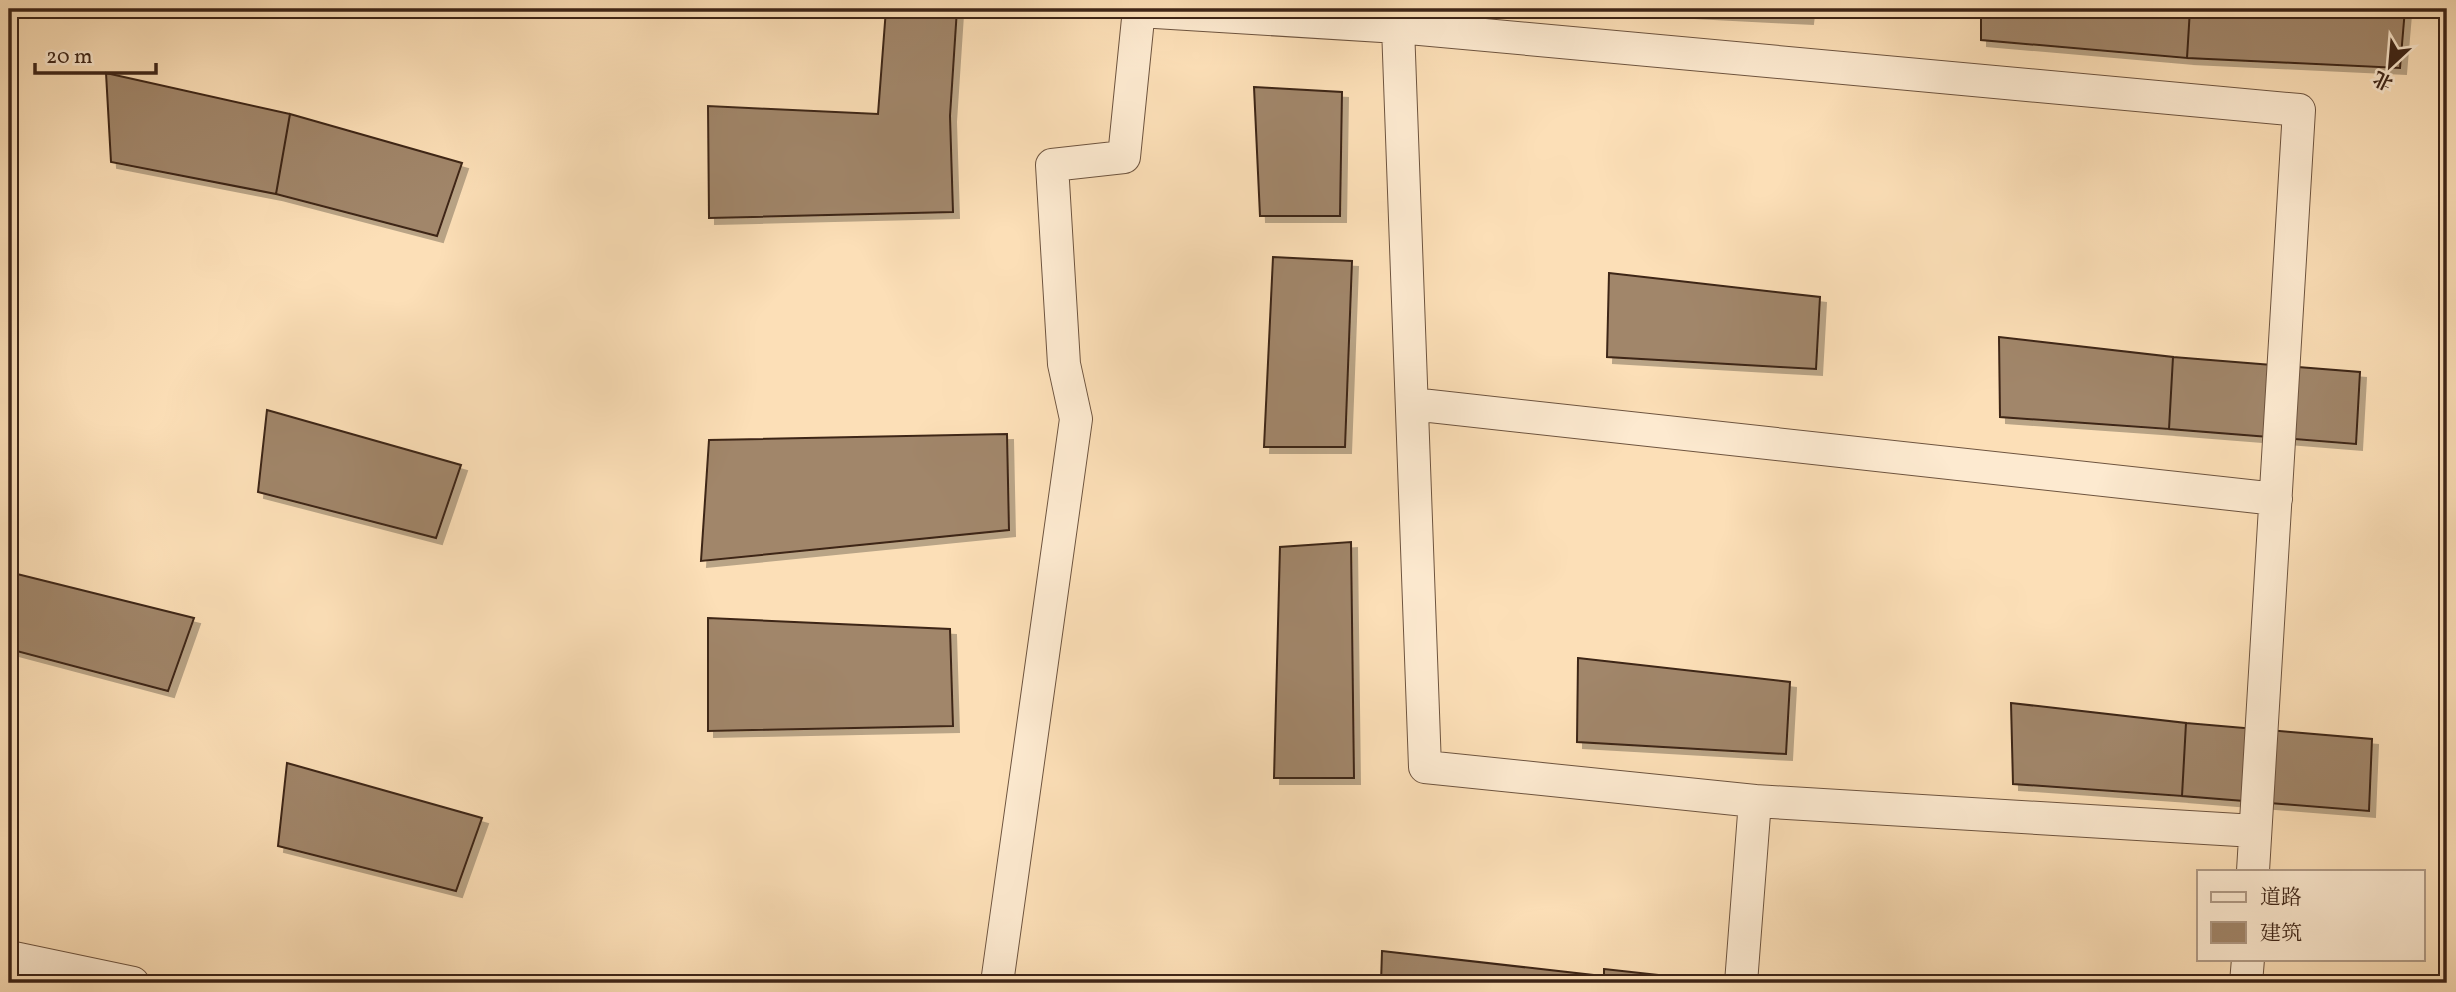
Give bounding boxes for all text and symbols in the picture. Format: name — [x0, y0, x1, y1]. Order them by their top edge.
scale bar — [35, 32, 156, 76]
north arrow — [2354, 32, 2424, 102]
text: 20 m — [46, 43, 92, 72]
text: 北 — [2369, 64, 2398, 95]
legend — [2197, 870, 2424, 960]
text: 道路 — [2260, 884, 2302, 913]
text: 建筑 — [2260, 920, 2302, 949]

